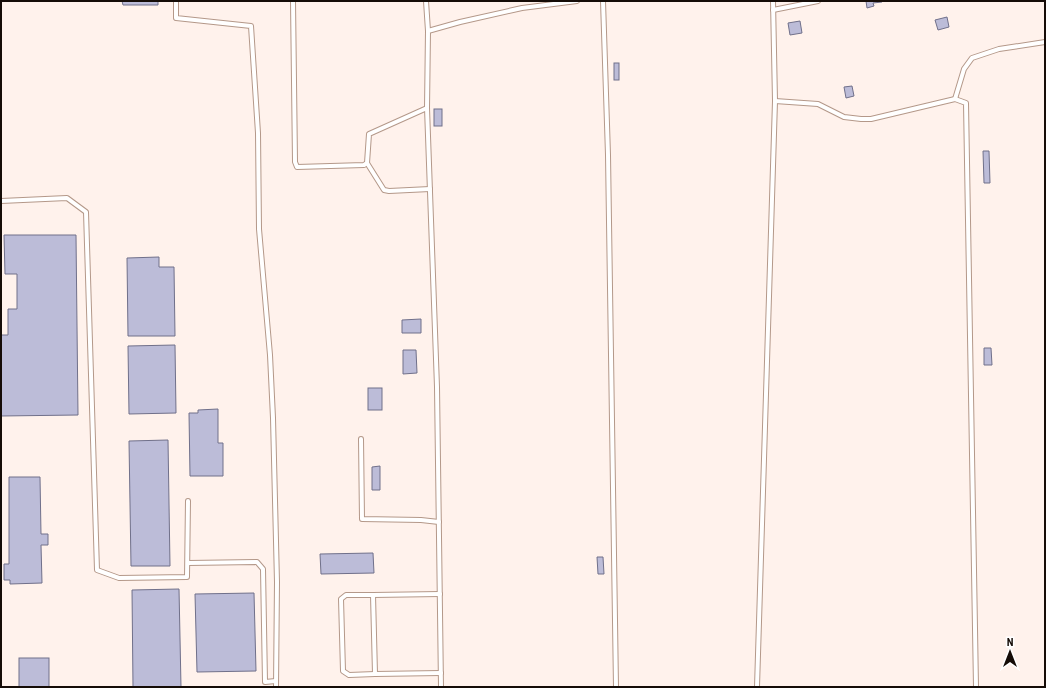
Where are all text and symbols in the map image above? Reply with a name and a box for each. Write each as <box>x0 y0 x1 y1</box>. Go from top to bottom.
north arrow <box>990 632 1030 672</box>
text: N <box>1007 636 1014 649</box>

